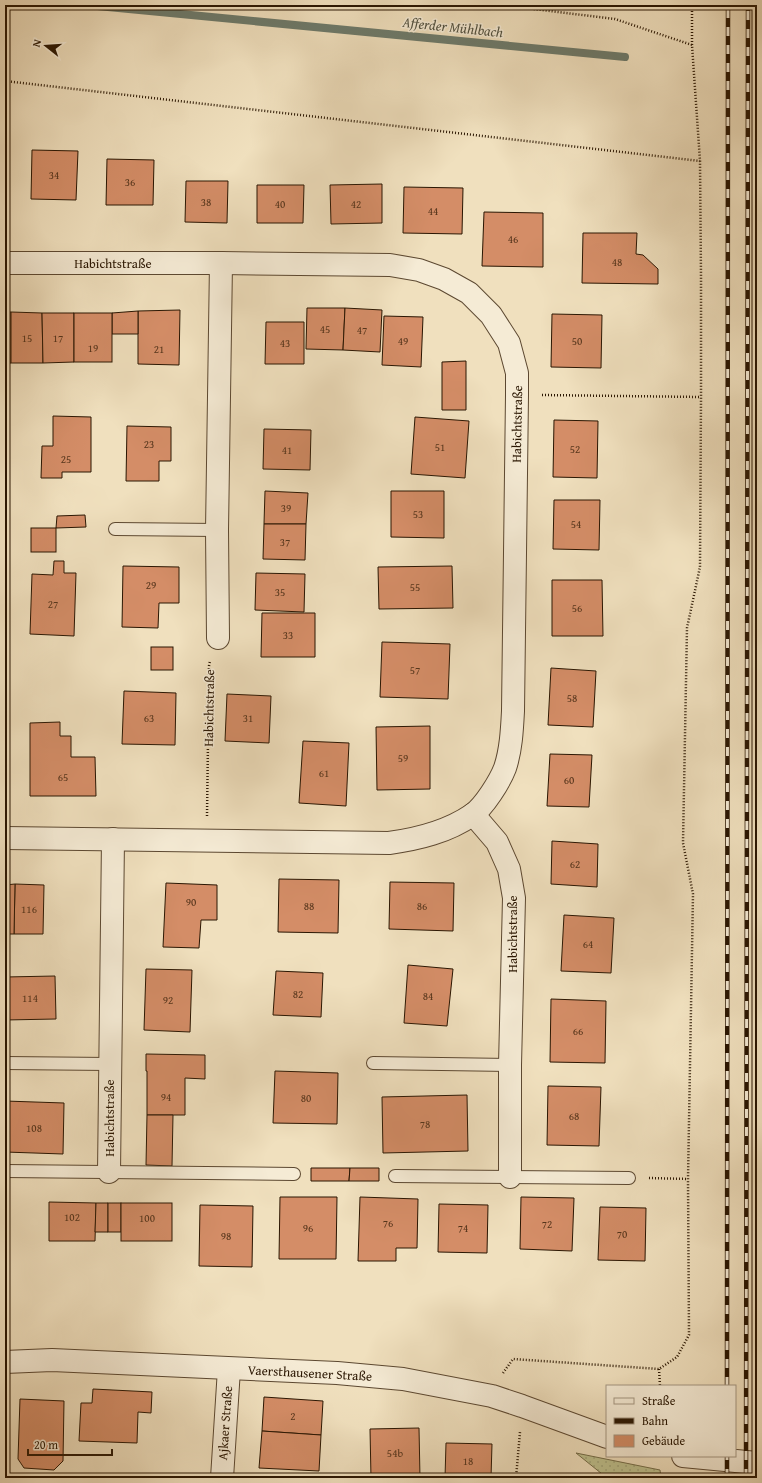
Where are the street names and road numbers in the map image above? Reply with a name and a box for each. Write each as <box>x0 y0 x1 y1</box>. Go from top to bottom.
street label: Habichtstraße <box>74 254 152 273</box>
street label: Habichtstraße <box>507 385 527 463</box>
street label: Habichtstraße <box>199 669 219 747</box>
street label: Habichtstraße <box>503 895 522 973</box>
street label: Habichtstraße <box>100 1079 119 1157</box>
street label: Vaersthausener Straße <box>247 1360 373 1386</box>
street label: Ajkaer Straße <box>213 1385 237 1461</box>

